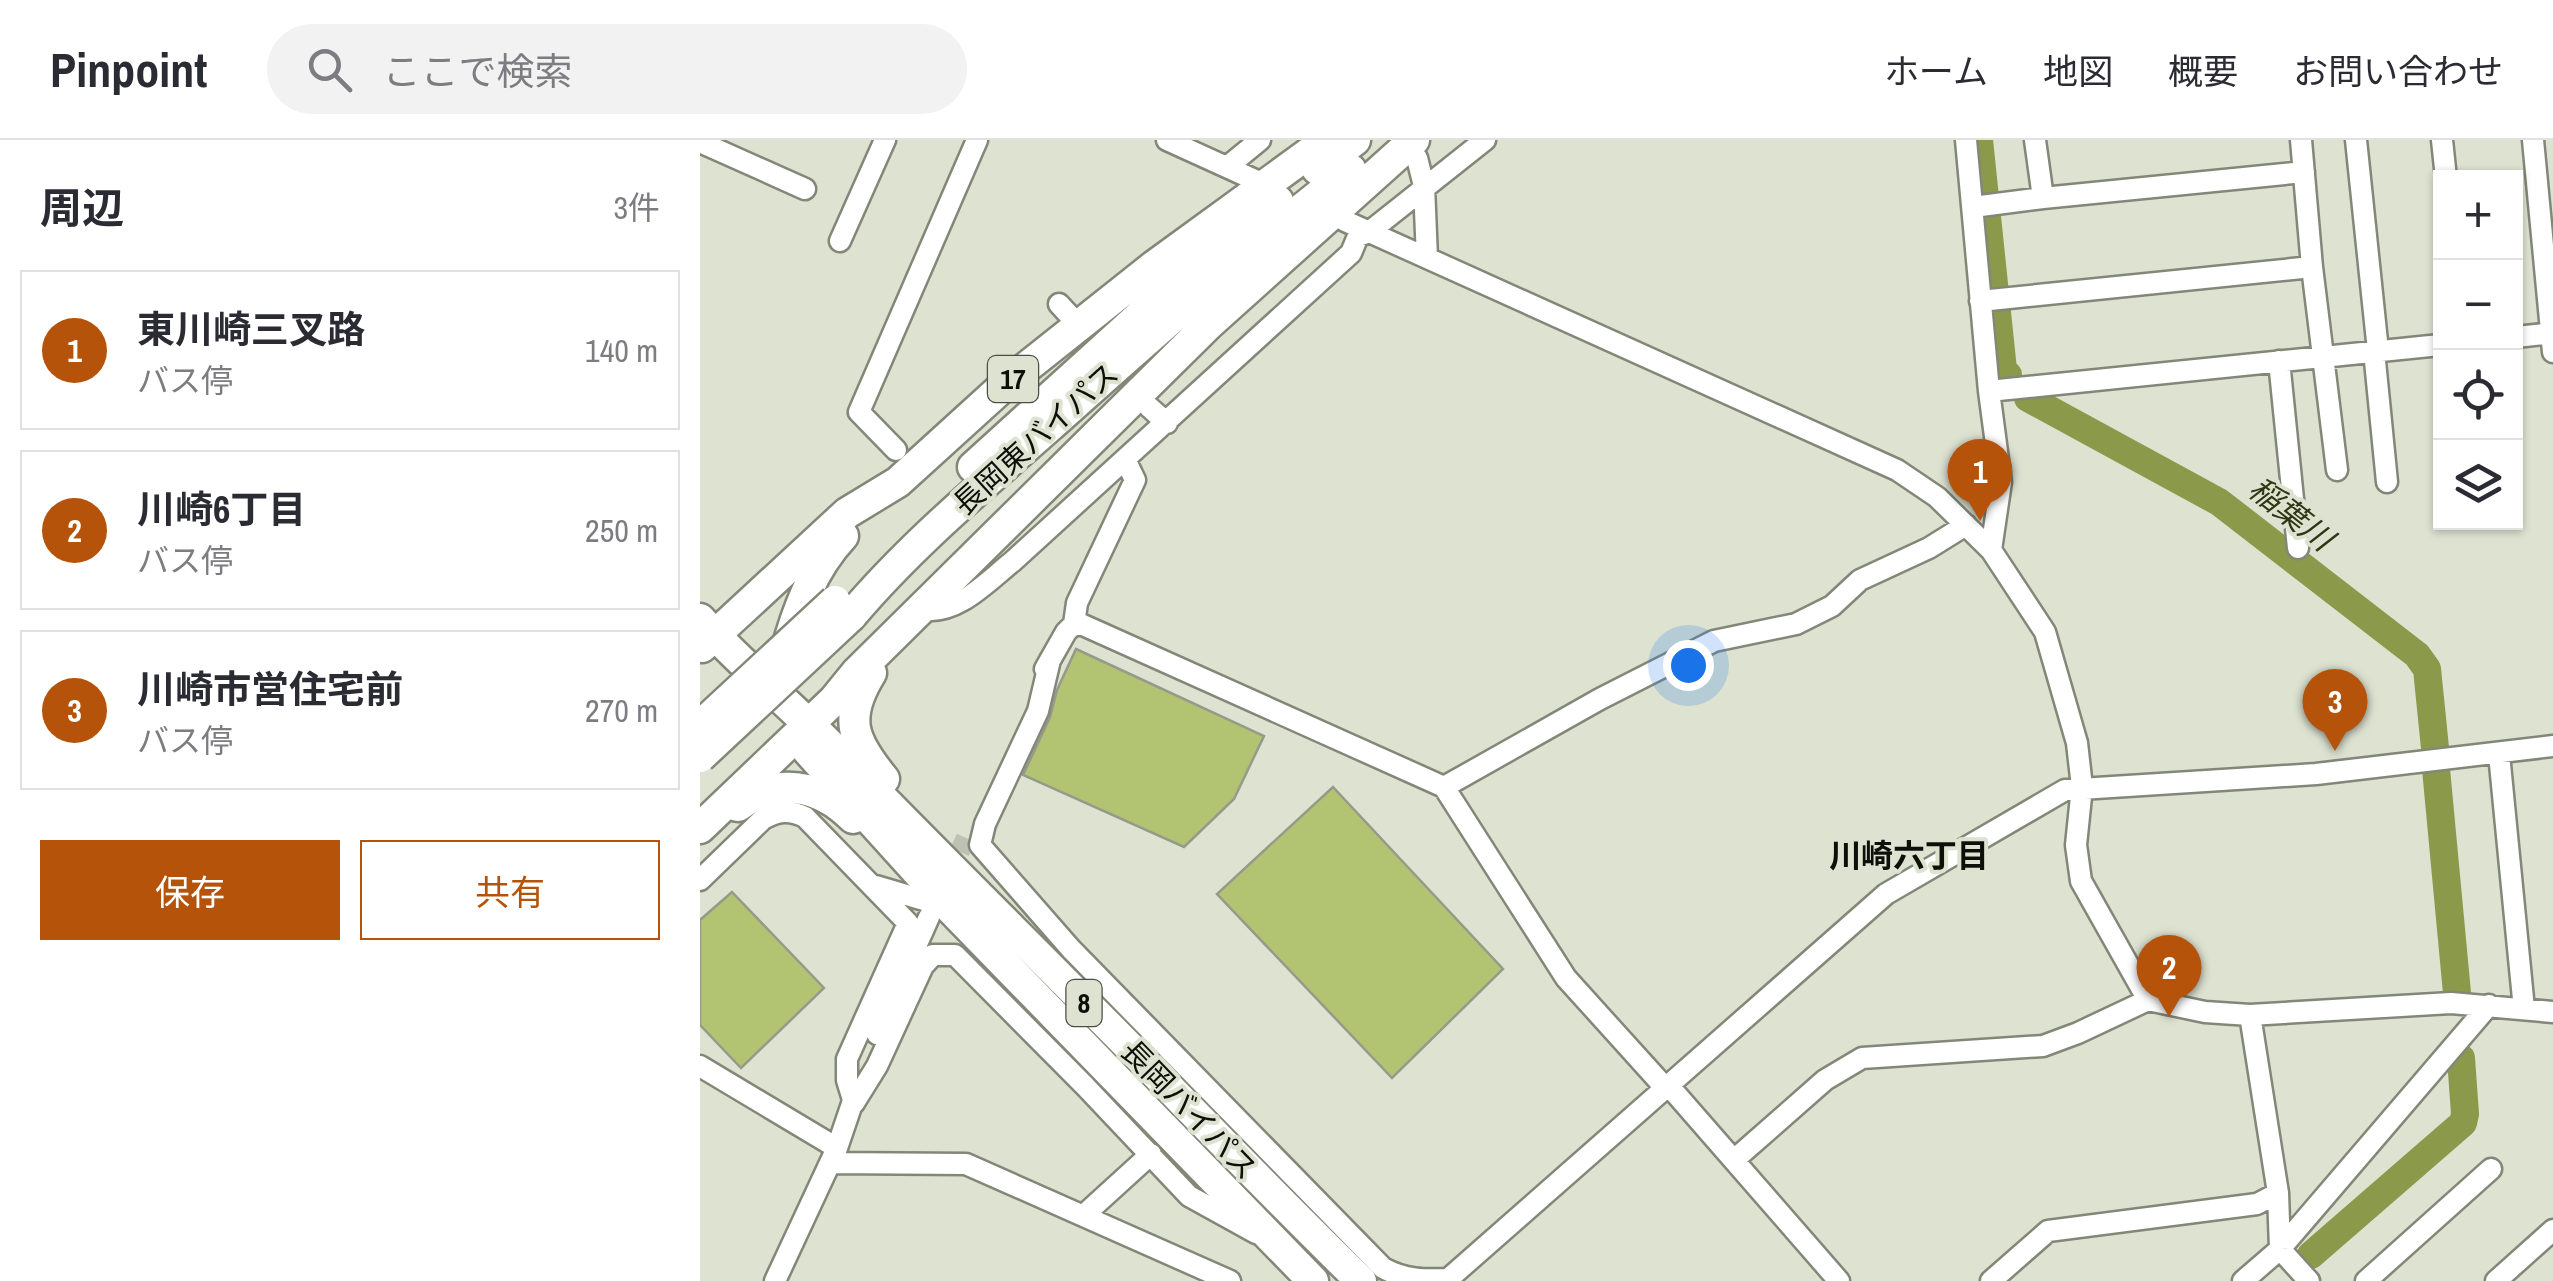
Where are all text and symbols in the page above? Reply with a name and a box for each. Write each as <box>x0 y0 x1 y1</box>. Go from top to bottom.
search box <box>267 24 967 114</box>
text: Pinpoint <box>50 37 207 102</box>
icon: search <box>302 42 357 97</box>
text: ここで検索 <box>382 46 572 97</box>
text: ホーム <box>1884 48 1988 95</box>
text: 地図 <box>2043 48 2113 95</box>
text: 概要 <box>2168 48 2238 95</box>
text: お問い合わせ <box>2293 48 2503 95</box>
map controls <box>2433 170 2523 530</box>
button: + <box>2433 170 2523 260</box>
text: 周辺 <box>40 180 124 236</box>
text: 3件 <box>613 186 660 229</box>
button: − <box>2433 260 2523 350</box>
text: 東川崎三叉路 <box>137 304 365 355</box>
text: 1 <box>67 329 82 372</box>
text: 140 m <box>585 329 658 372</box>
button: locate <box>2433 350 2523 440</box>
street label: 長岡東バイパス <box>944 353 1127 523</box>
road number: 17 <box>988 356 1038 402</box>
text: バス停 <box>137 359 233 402</box>
pin: 1 <box>1948 438 2012 521</box>
button: layers <box>2433 440 2523 530</box>
water label: 稲葉川 <box>2240 467 2345 562</box>
text: 川崎6丁目 <box>137 484 306 535</box>
text: 2 <box>67 509 82 552</box>
text: 250 m <box>585 509 658 552</box>
text: バス停 <box>137 539 233 582</box>
your location <box>1663 640 1714 691</box>
text: 川崎市営住宅前 <box>137 664 403 715</box>
pin: 3 <box>2302 668 2368 751</box>
text: 3 <box>67 689 82 732</box>
text: 270 m <box>585 689 658 732</box>
text: バス停 <box>137 719 233 762</box>
district label: 川崎六丁目 <box>1829 834 1989 877</box>
button: 保存 <box>40 840 340 940</box>
button: 共有 <box>360 840 660 940</box>
pin: 2 <box>2136 934 2202 1017</box>
road number: 8 <box>1066 980 1102 1026</box>
street label: 長岡バイパス <box>1113 1031 1266 1188</box>

